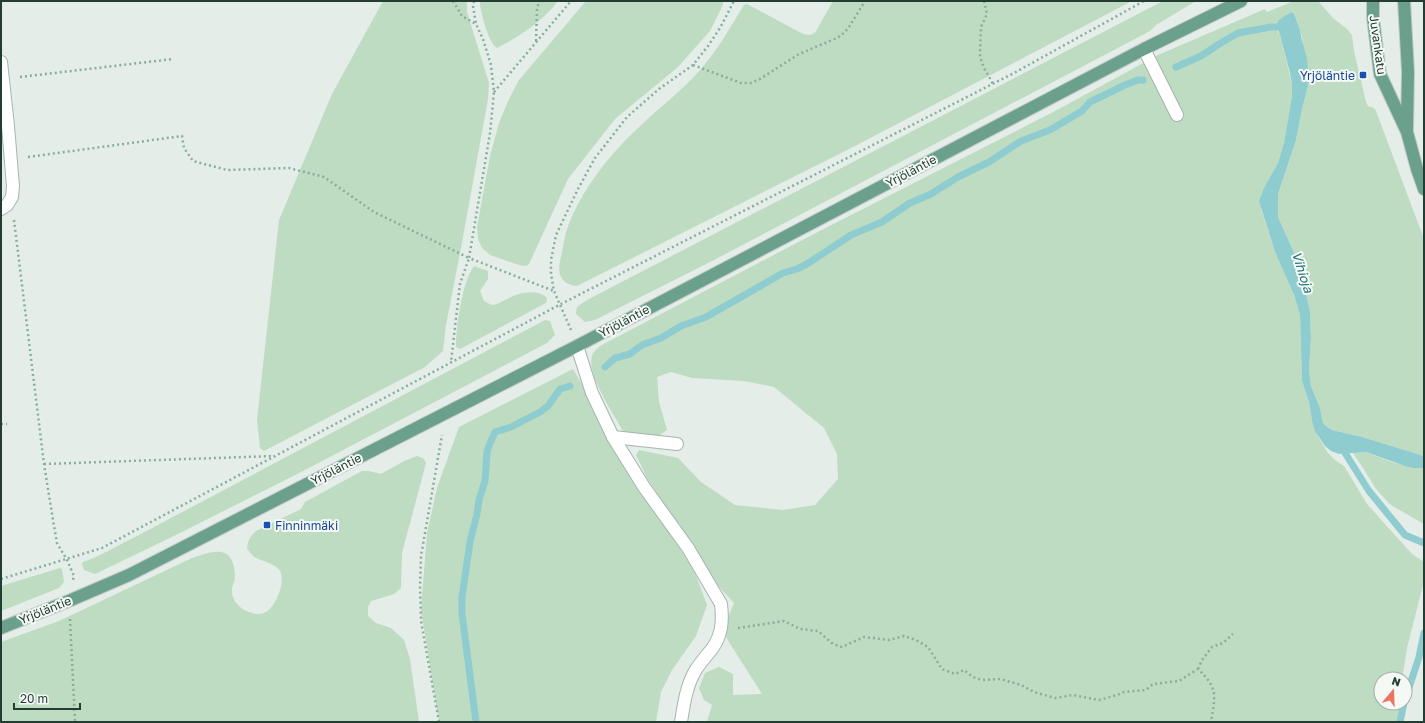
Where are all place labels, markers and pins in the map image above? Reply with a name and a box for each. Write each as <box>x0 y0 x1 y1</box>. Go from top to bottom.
place label: Yrjöläntie <box>1300 68 1355 83</box>
marker: Yrjöläntie <box>1358 70 1368 80</box>
place label: Finninmäki <box>275 518 338 533</box>
marker: Finninmäki <box>262 520 272 530</box>

